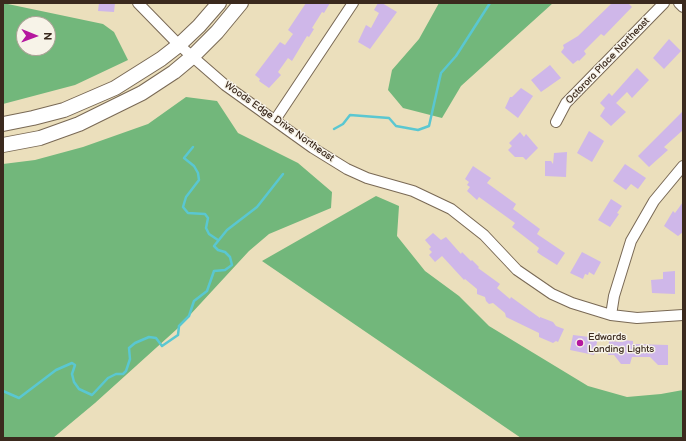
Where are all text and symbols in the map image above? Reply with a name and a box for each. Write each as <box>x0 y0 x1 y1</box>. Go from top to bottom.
street label: Octorora Place Northeast <box>564 15 652 107</box>
north arrow <box>16 16 56 56</box>
text: N <box>41 32 54 40</box>
street label: Woods Edge Drive Northeast <box>222 79 336 165</box>
place label: Edwards Landing Lights <box>588 331 654 354</box>
marker: Edwards Landing Lights <box>575 338 585 348</box>

